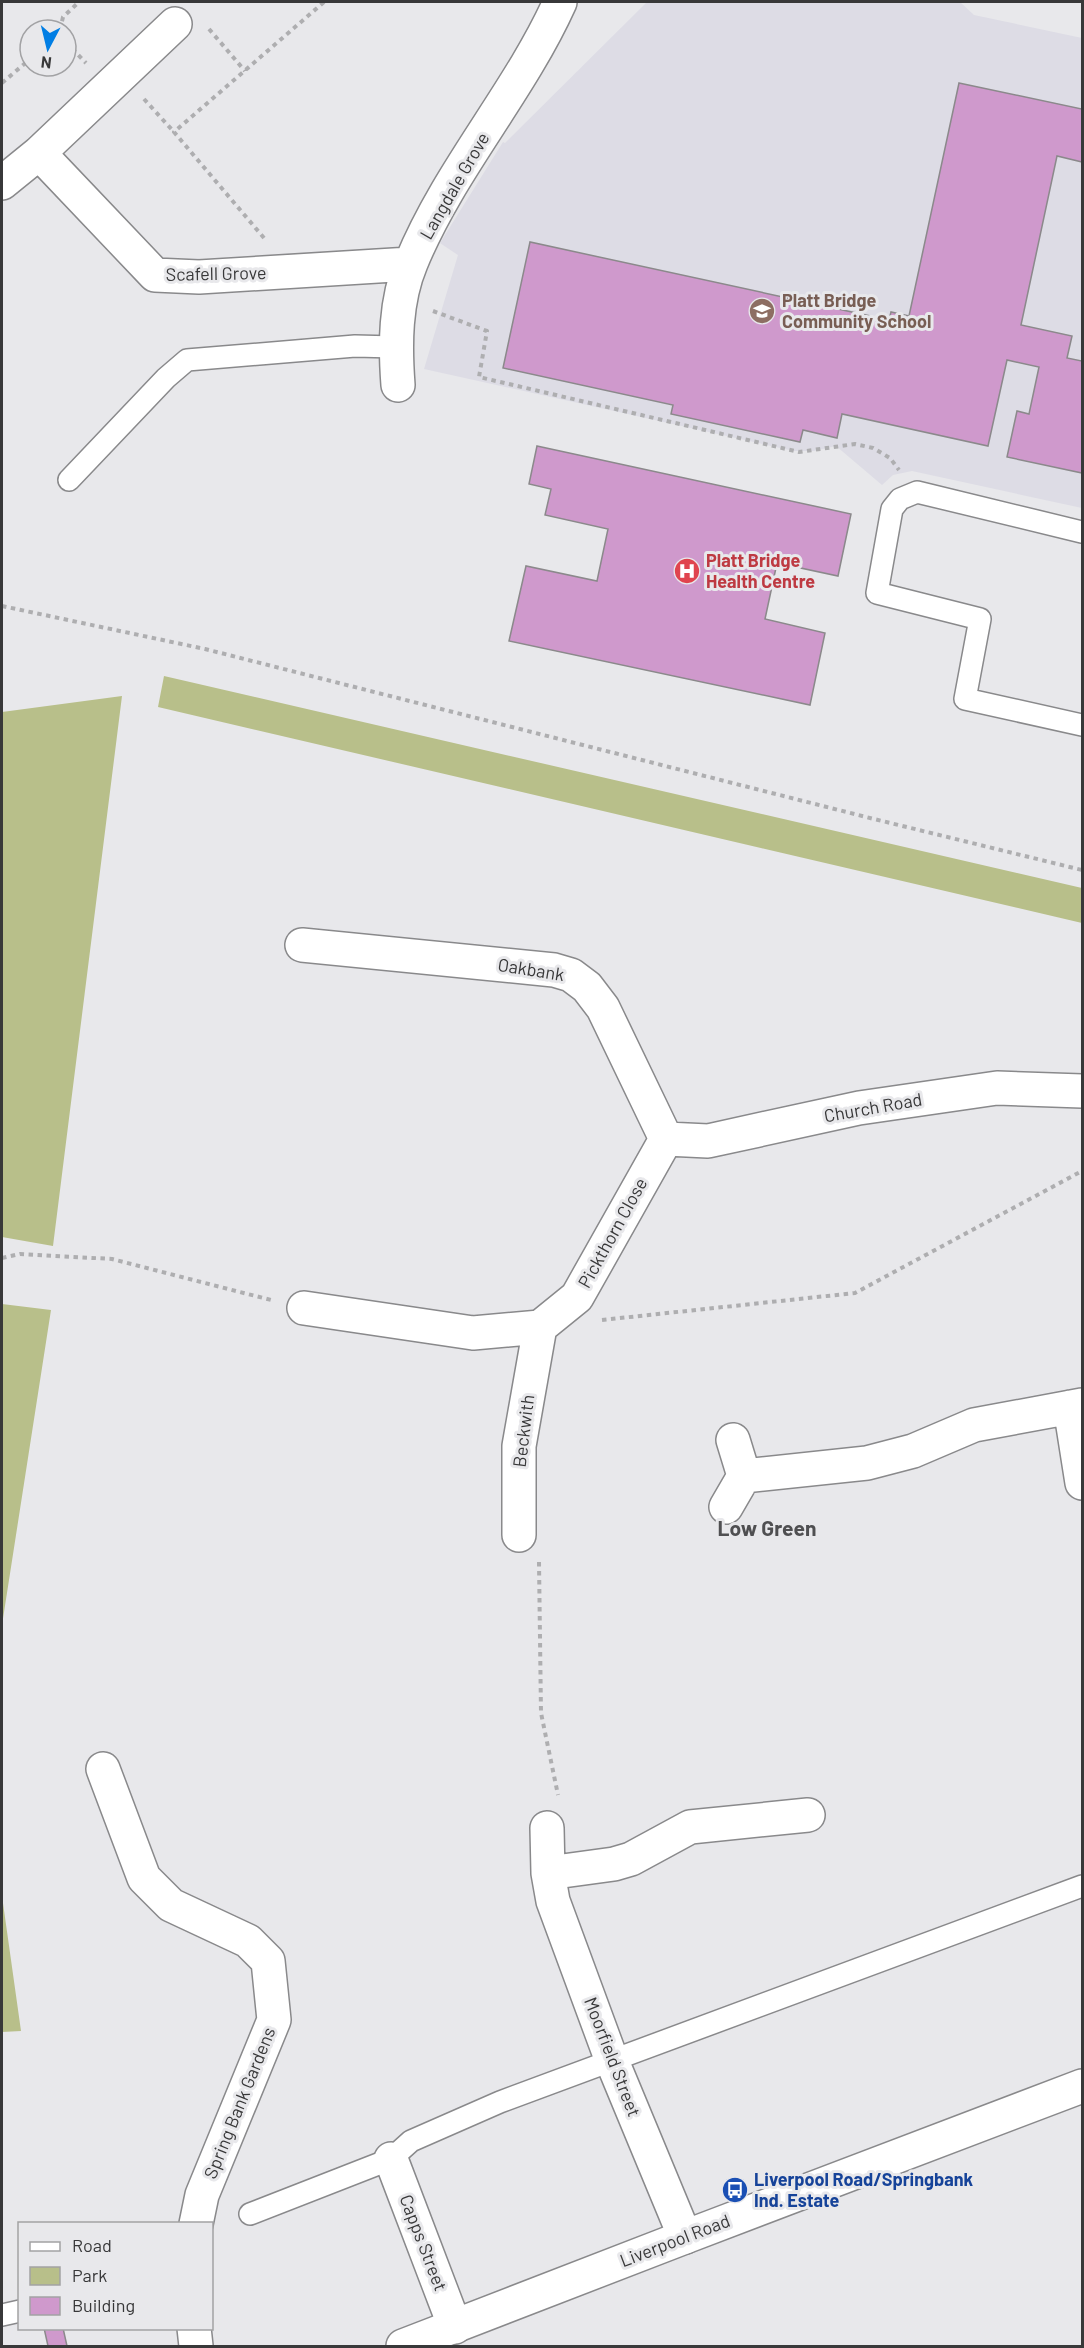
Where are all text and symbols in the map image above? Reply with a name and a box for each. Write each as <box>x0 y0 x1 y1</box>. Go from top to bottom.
north arrow <box>18 18 78 78</box>
text: N <box>40 53 53 73</box>
street label: Langdale Grove <box>415 128 494 243</box>
street label: Scafell Grove <box>165 261 267 285</box>
place label: Platt Bridge Community School <box>782 289 931 332</box>
school or university icon: Platt Bridge Community School <box>747 296 777 326</box>
place label: Platt Bridge Health Centre <box>706 549 815 592</box>
hospital icon: Platt Bridge Health Centre <box>672 556 702 586</box>
street label: Oakbank <box>496 953 566 985</box>
street label: Church Road <box>822 1088 924 1126</box>
street label: Pickthorn Close <box>573 1174 651 1291</box>
street label: Beckwith <box>508 1393 538 1468</box>
district label: Low Green <box>718 1515 816 1540</box>
street label: Moorfield Street <box>580 1994 646 2120</box>
street label: Spring Bank Gardens <box>199 2024 280 2182</box>
place label: Liverpool Road/Springbank Ind. Estate <box>754 2168 974 2211</box>
bus stop icon: Liverpool Road/Springbank Ind. Estate <box>720 2175 750 2205</box>
street label: Capps Street <box>396 2191 452 2294</box>
street label: Liverpool Road <box>616 2209 733 2271</box>
legend <box>18 2222 213 2330</box>
text: Road <box>72 2234 112 2256</box>
text: Park <box>72 2264 107 2286</box>
text: Building <box>72 2294 135 2316</box>

